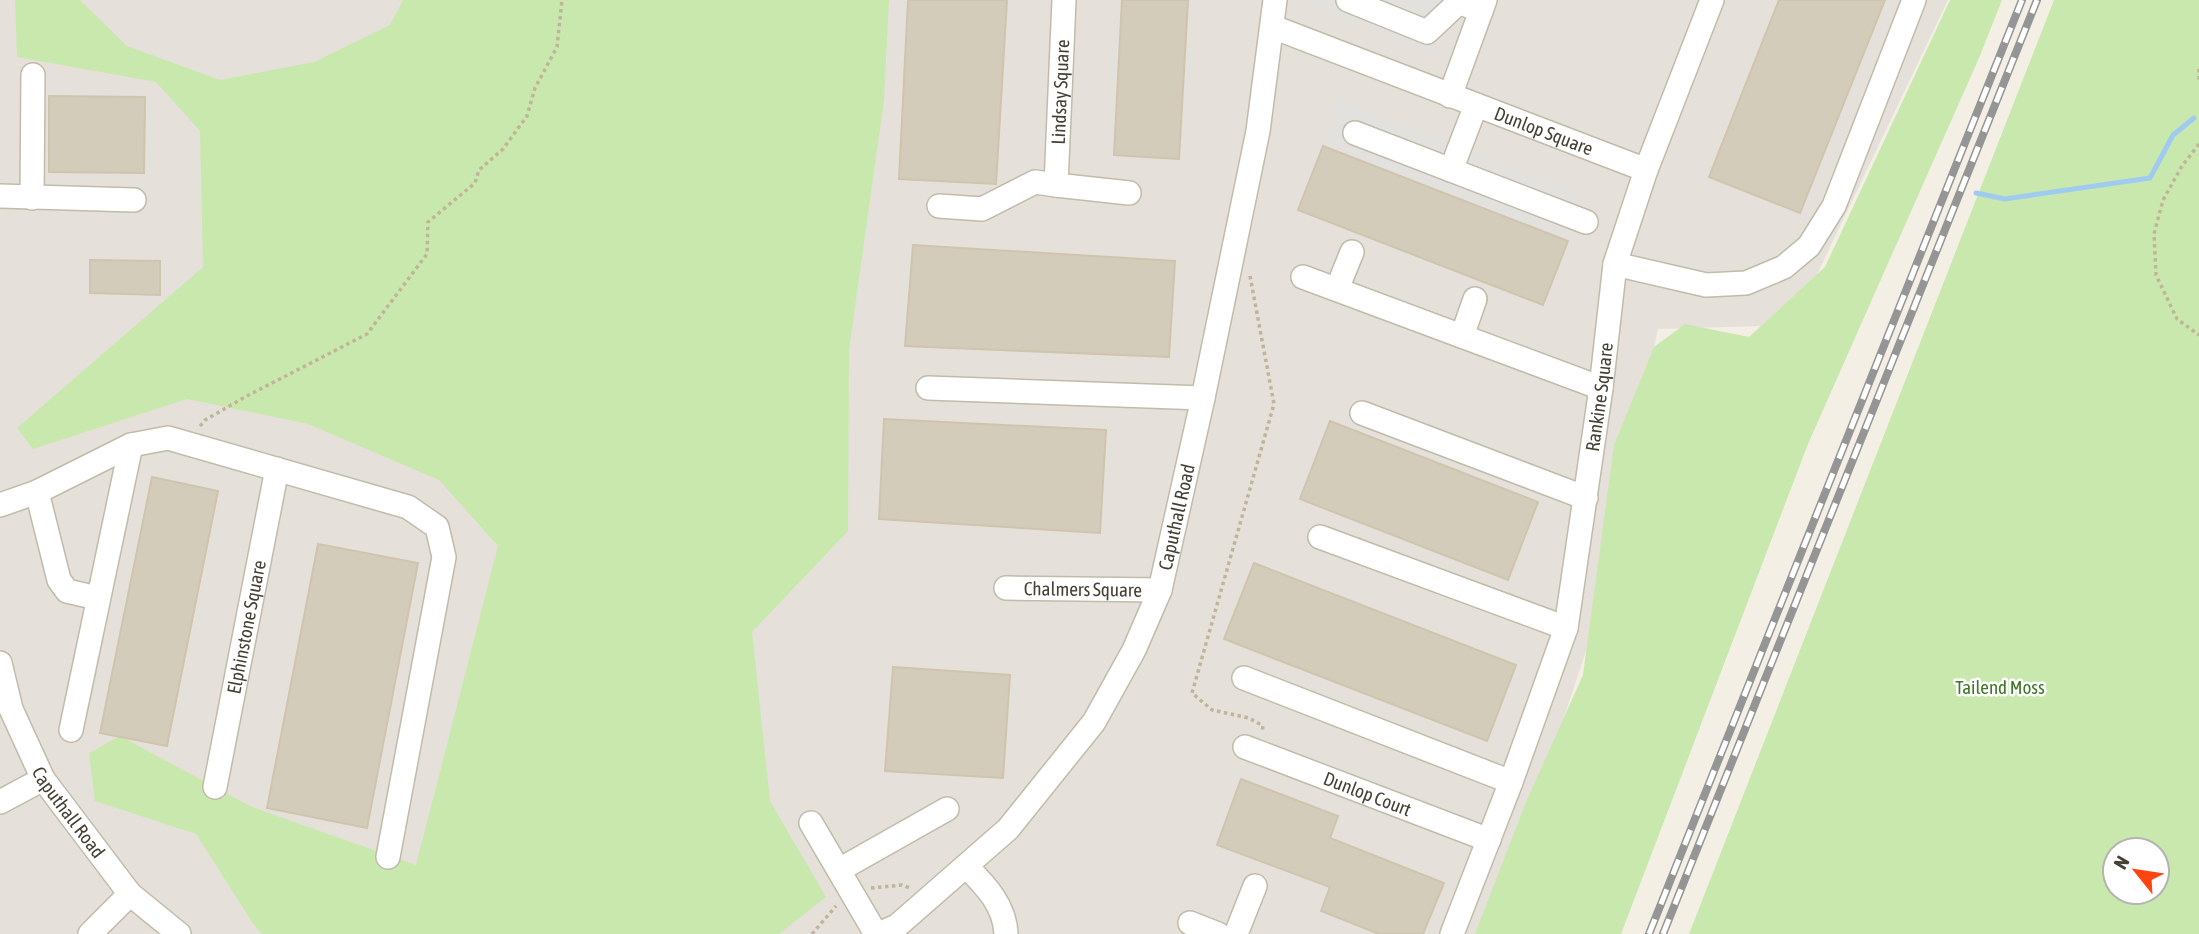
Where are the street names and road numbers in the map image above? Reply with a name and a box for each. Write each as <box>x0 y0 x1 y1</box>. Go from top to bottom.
street label: Lindsay Square <box>1047 39 1073 145</box>
street label: Dunlop Square <box>1491 102 1596 160</box>
street label: Rankine Square <box>1581 341 1617 453</box>
street label: Caputhall Road <box>1154 462 1199 572</box>
street label: Elphinstone Square <box>222 558 270 696</box>
street label: Chalmers Square <box>1024 577 1142 601</box>
street label: Caputhall Road <box>28 763 110 862</box>
street label: Dunlop Court <box>1320 767 1414 820</box>

